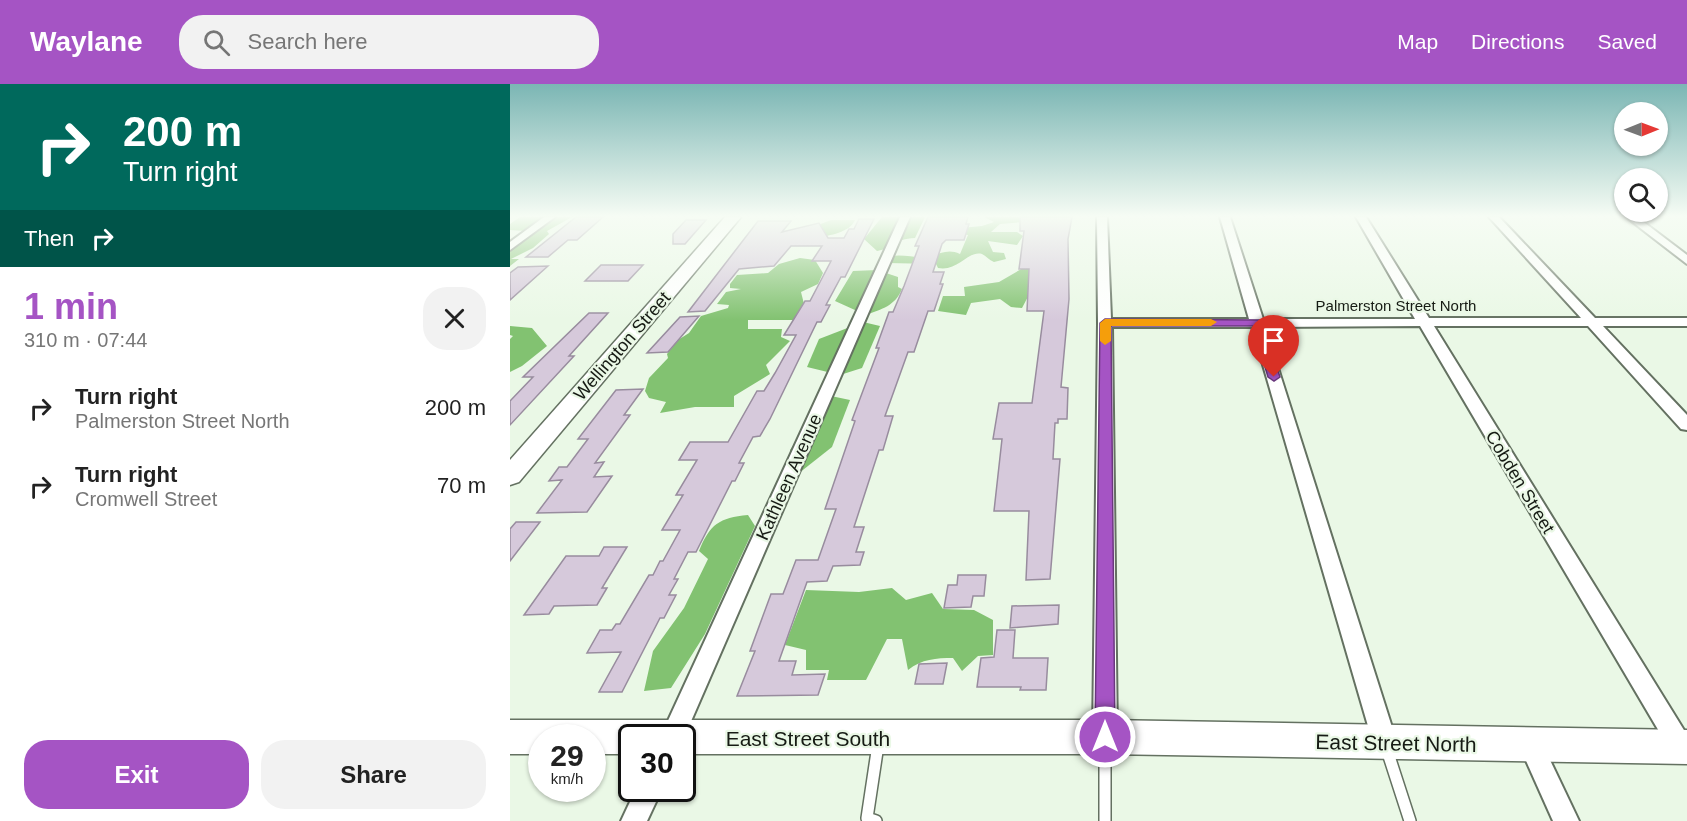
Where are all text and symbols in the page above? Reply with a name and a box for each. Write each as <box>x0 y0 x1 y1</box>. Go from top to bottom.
search box <box>179 15 599 69</box>
text: Waylane <box>30 26 143 57</box>
icon: search <box>200 26 233 59</box>
text: Search here <box>248 29 367 54</box>
text: Map <box>1397 30 1438 53</box>
text: Directions <box>1471 30 1564 53</box>
text: Saved <box>1597 30 1657 53</box>
north arrow <box>1614 102 1668 156</box>
map controls <box>1614 102 1668 222</box>
icon: right <box>24 108 102 186</box>
text: 200 m <box>123 108 242 155</box>
text: Turn right <box>123 157 238 187</box>
button: search <box>1614 168 1668 222</box>
icon: right <box>86 222 119 255</box>
text: Then <box>24 226 74 251</box>
text: 1 min <box>24 286 118 327</box>
button: close <box>423 287 486 350</box>
street label: Wellington Street <box>570 288 674 404</box>
street label: Palmerston Street North <box>1316 297 1476 314</box>
pin <box>1248 315 1299 377</box>
icon: arrive <box>1257 324 1290 357</box>
text: 310 m · 07:44 <box>24 329 147 351</box>
text: Turn right <box>75 384 177 409</box>
icon: right <box>24 392 57 425</box>
text: 200 m <box>425 395 486 420</box>
text: Palmerston Street North <box>75 410 290 432</box>
street label: Kathleen Avenue <box>752 411 826 543</box>
street label: Cobden Street <box>1482 427 1558 537</box>
text: Turn right <box>75 462 177 487</box>
icon: right <box>24 470 57 503</box>
text: 70 m <box>437 473 486 498</box>
text: Cromwell Street <box>75 488 217 510</box>
position arrow <box>1073 705 1137 769</box>
speed limit sign: 30 <box>618 724 696 802</box>
street label: East Street South <box>726 727 890 750</box>
street label: East Street North <box>1315 730 1477 756</box>
text: 29 <box>550 739 584 772</box>
button: Exit <box>24 740 249 809</box>
button: Share <box>261 740 486 809</box>
text: km/h <box>551 770 583 787</box>

